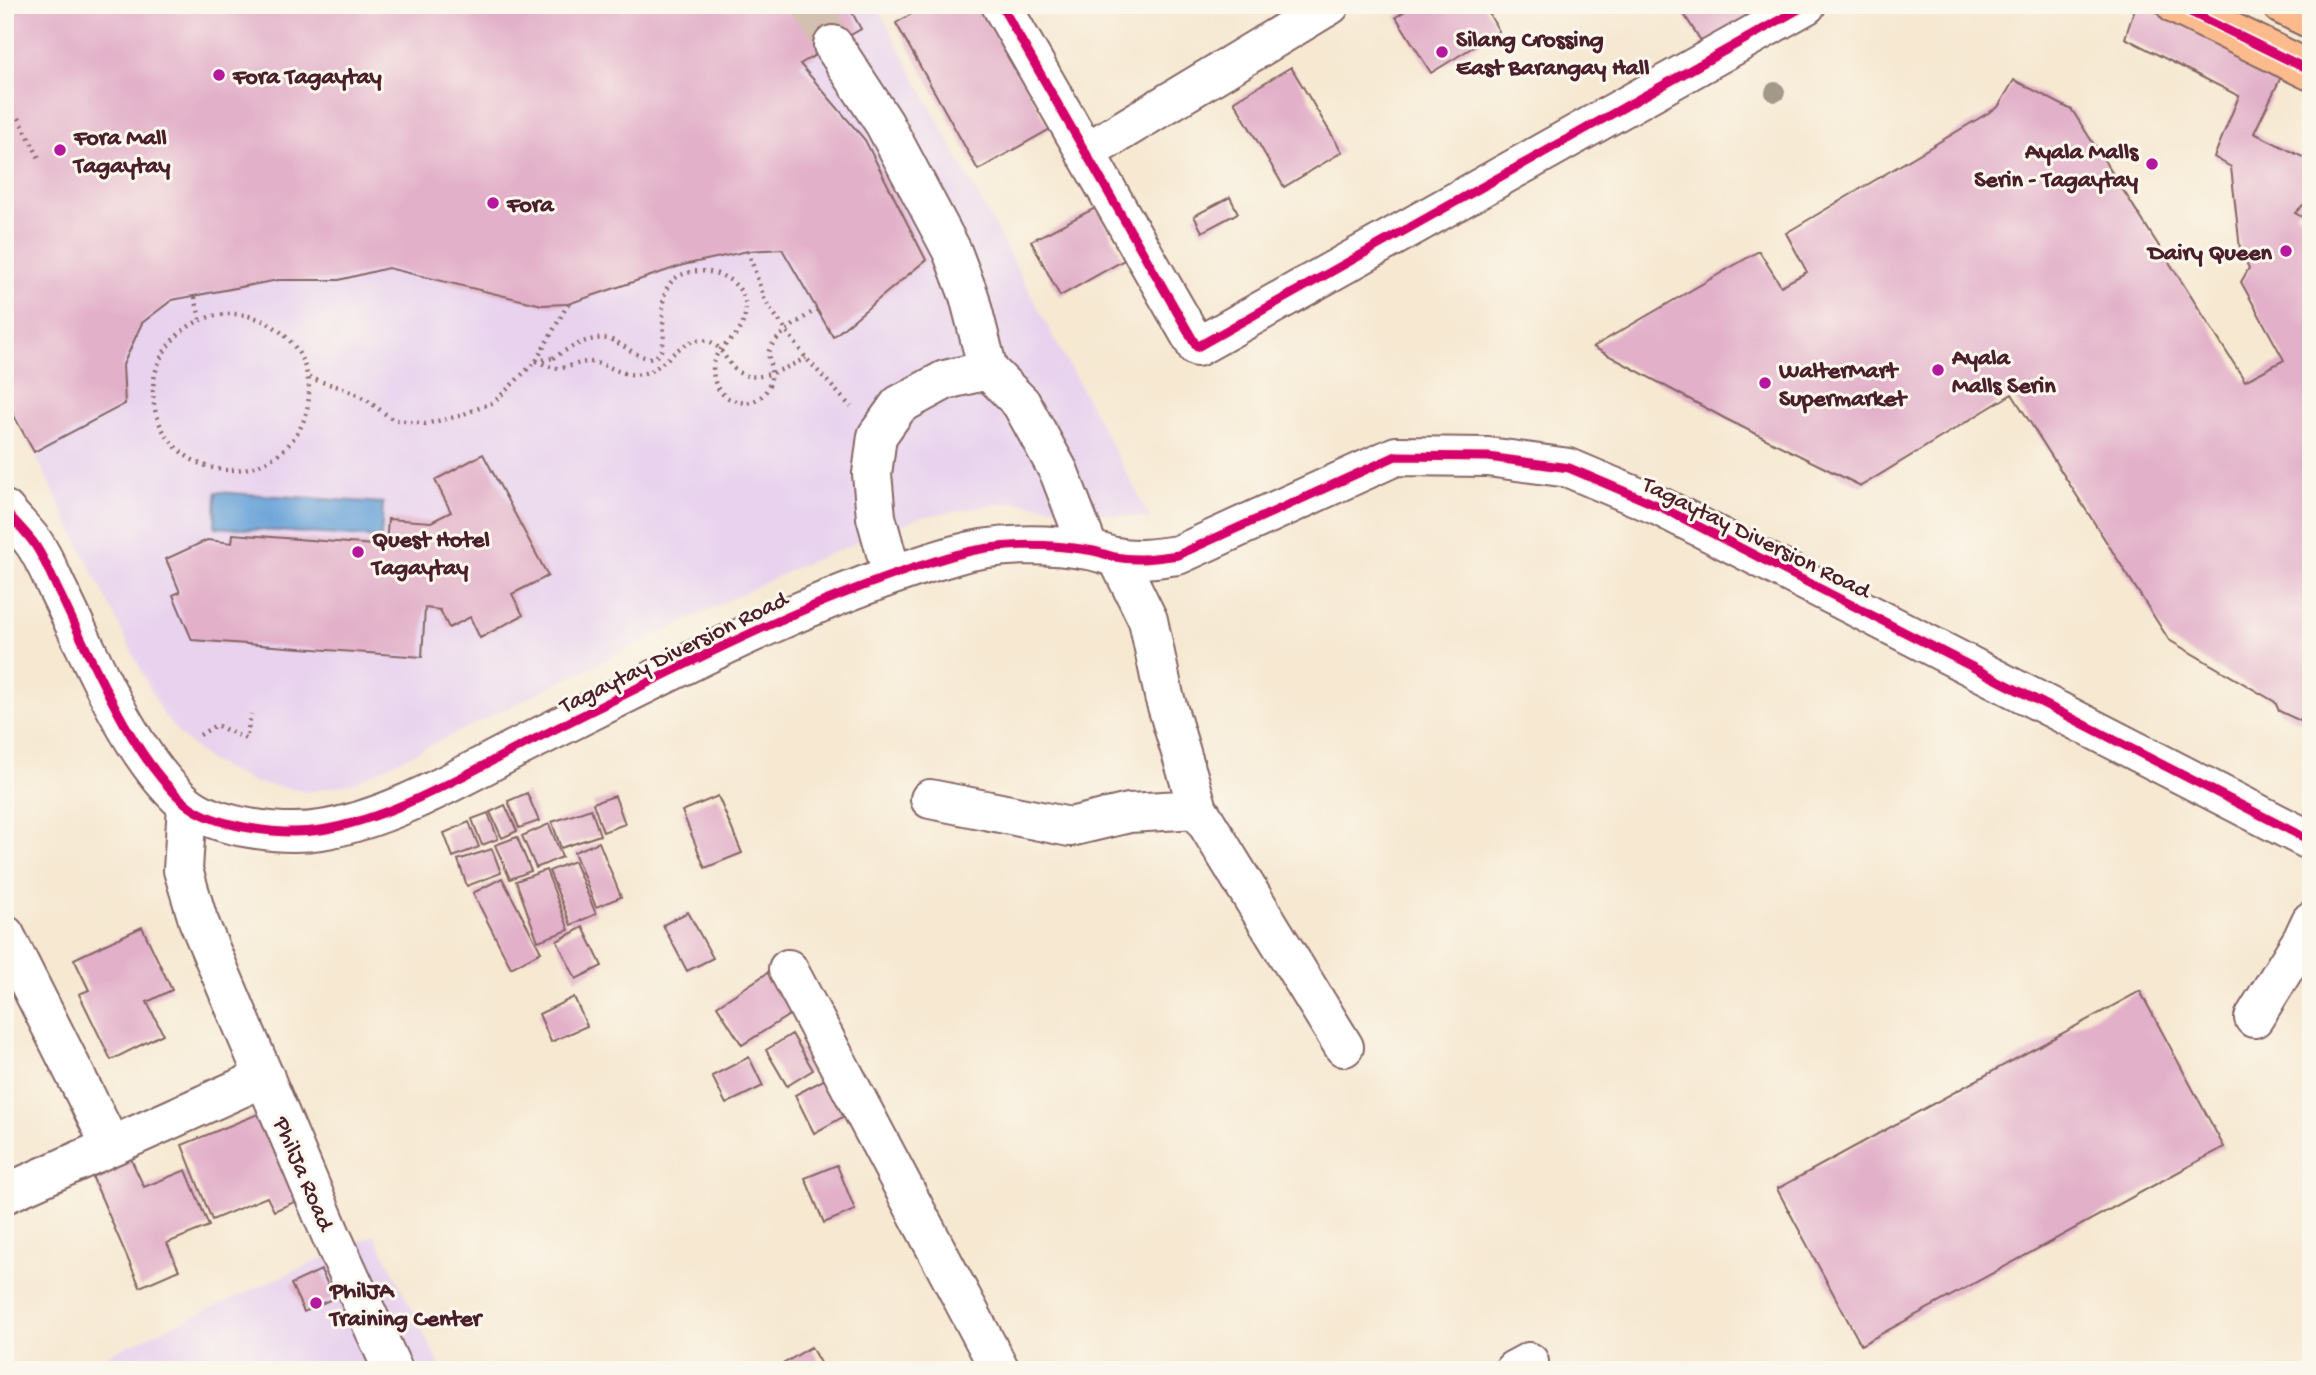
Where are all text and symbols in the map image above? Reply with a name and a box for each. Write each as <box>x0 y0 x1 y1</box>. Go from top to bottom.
place label: Silang Crossing East Barangay Hall <box>1456 27 1649 84</box>
marker: Silang Crossing East Barangay Hall <box>1434 44 1450 60</box>
place label: Fora Tagaytay <box>232 64 382 93</box>
marker: Fora Tagaytay <box>211 67 227 83</box>
place label: Fora Mall Tagaytay <box>72 125 170 182</box>
place label: Ayala Malls Serin - Tagaytay <box>1974 139 2139 196</box>
marker: Fora Mall Tagaytay <box>52 142 68 158</box>
marker: Ayala Malls Serin - Tagaytay <box>2144 156 2160 172</box>
place label: Fora <box>506 192 555 221</box>
marker: Fora <box>485 195 501 211</box>
place label: Dairy Queen <box>2146 240 2273 269</box>
marker: Dairy Queen <box>2278 243 2294 259</box>
place label: Ayala Malls Serin <box>1951 345 2056 402</box>
place label: WalterMart Supermarket <box>1778 358 1908 415</box>
marker: Ayala Malls Serin <box>1930 362 1946 378</box>
marker: WalterMart Supermarket <box>1757 375 1773 391</box>
street label: Tagaytay Diversion Road <box>1635 470 1876 608</box>
place label: Quest Hotel Tagaytay <box>370 527 490 584</box>
marker: Quest Hotel Tagaytay <box>350 544 366 560</box>
street label: Tagaytay Diversion Road <box>554 585 795 723</box>
street label: PhilJa Road <box>264 1112 339 1237</box>
place label: PhilJA Training Center <box>328 1278 484 1335</box>
marker: PhilJA Training Center <box>308 1295 324 1311</box>

